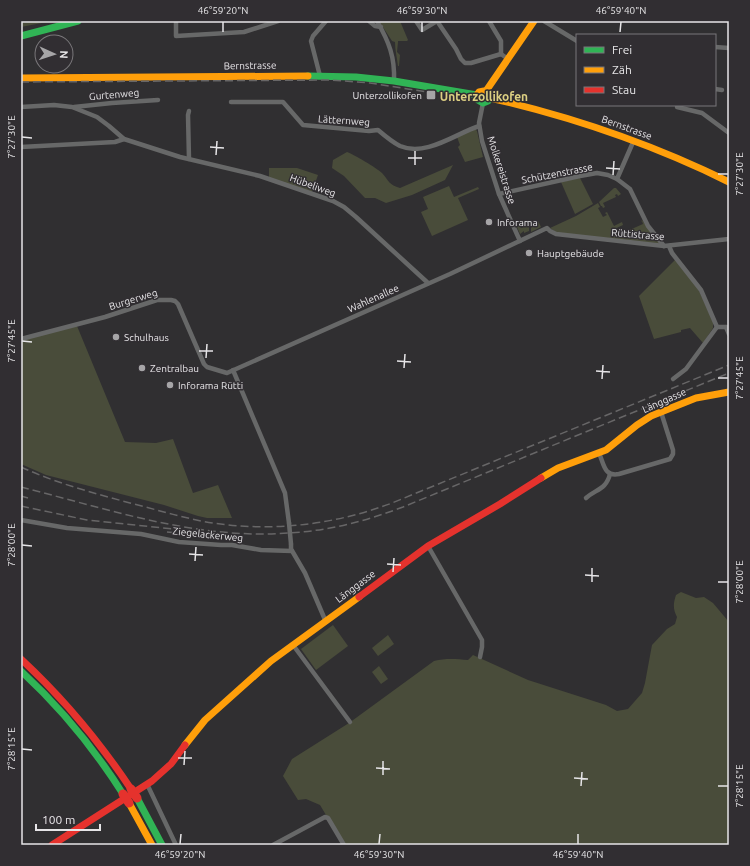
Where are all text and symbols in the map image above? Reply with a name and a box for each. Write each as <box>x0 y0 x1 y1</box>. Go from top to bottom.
text: 46°59'20"N <box>198 5 248 16</box>
text: 46°59'30"N <box>397 5 447 16</box>
text: 46°59'40"N <box>596 5 646 16</box>
north arrow <box>34 34 74 74</box>
legend <box>576 34 716 106</box>
text: Frei <box>612 43 632 56</box>
text: N <box>58 50 70 59</box>
street label: Bernstrasse <box>224 60 276 71</box>
text: Zäh <box>612 63 632 76</box>
text: Stau <box>612 83 636 96</box>
street label: Gurtenweg <box>89 87 140 102</box>
marker: Unterzollikofen <box>425 89 437 101</box>
place label: Unterzollikofen <box>352 90 422 101</box>
district label: Unterzollikofen <box>440 90 528 103</box>
street label: Lätternweg <box>318 113 370 128</box>
street label: Bernstrasse <box>600 113 654 142</box>
text: 7°27'30"E <box>6 115 17 159</box>
street label: Molkereistrasse <box>485 135 518 205</box>
text: 7°27'30"E <box>734 152 745 196</box>
street label: Schützenstrasse <box>521 161 594 186</box>
street label: Hübeliweg <box>288 172 337 199</box>
marker: Inforama <box>484 217 494 227</box>
place label: Inforama <box>497 217 538 228</box>
street label: Rüttistrasse <box>611 227 665 242</box>
marker: Hauptgebäude <box>524 248 534 258</box>
place label: Hauptgebäude <box>537 248 604 259</box>
street label: Wahlenallee <box>346 282 401 315</box>
street label: Burgerweg <box>108 287 159 312</box>
text: 7°27'45"E <box>6 319 17 363</box>
marker: Schulhaus <box>111 332 121 342</box>
place label: Schulhaus <box>124 332 169 343</box>
text: 7°27'45"E <box>734 356 745 400</box>
marker: Zentralbau <box>137 363 147 373</box>
place label: Zentralbau <box>150 363 199 374</box>
marker: Inforama Rütti <box>165 380 175 390</box>
place label: Inforama Rütti <box>178 380 243 391</box>
street label: Länggasse <box>641 386 688 415</box>
text: 7°28'00"E <box>6 523 17 567</box>
street label: Ziegelackerweg <box>172 525 244 544</box>
text: 7°28'00"E <box>734 560 745 604</box>
street label: Länggasse <box>333 568 377 605</box>
text: 7°28'15"E <box>6 727 17 771</box>
text: 7°28'15"E <box>734 764 745 808</box>
scale bar <box>36 806 100 832</box>
text: 100 m <box>42 813 75 826</box>
text: 46°59'20"N <box>155 849 205 860</box>
text: 46°59'30"N <box>354 849 404 860</box>
text: 46°59'40"N <box>553 849 603 860</box>

